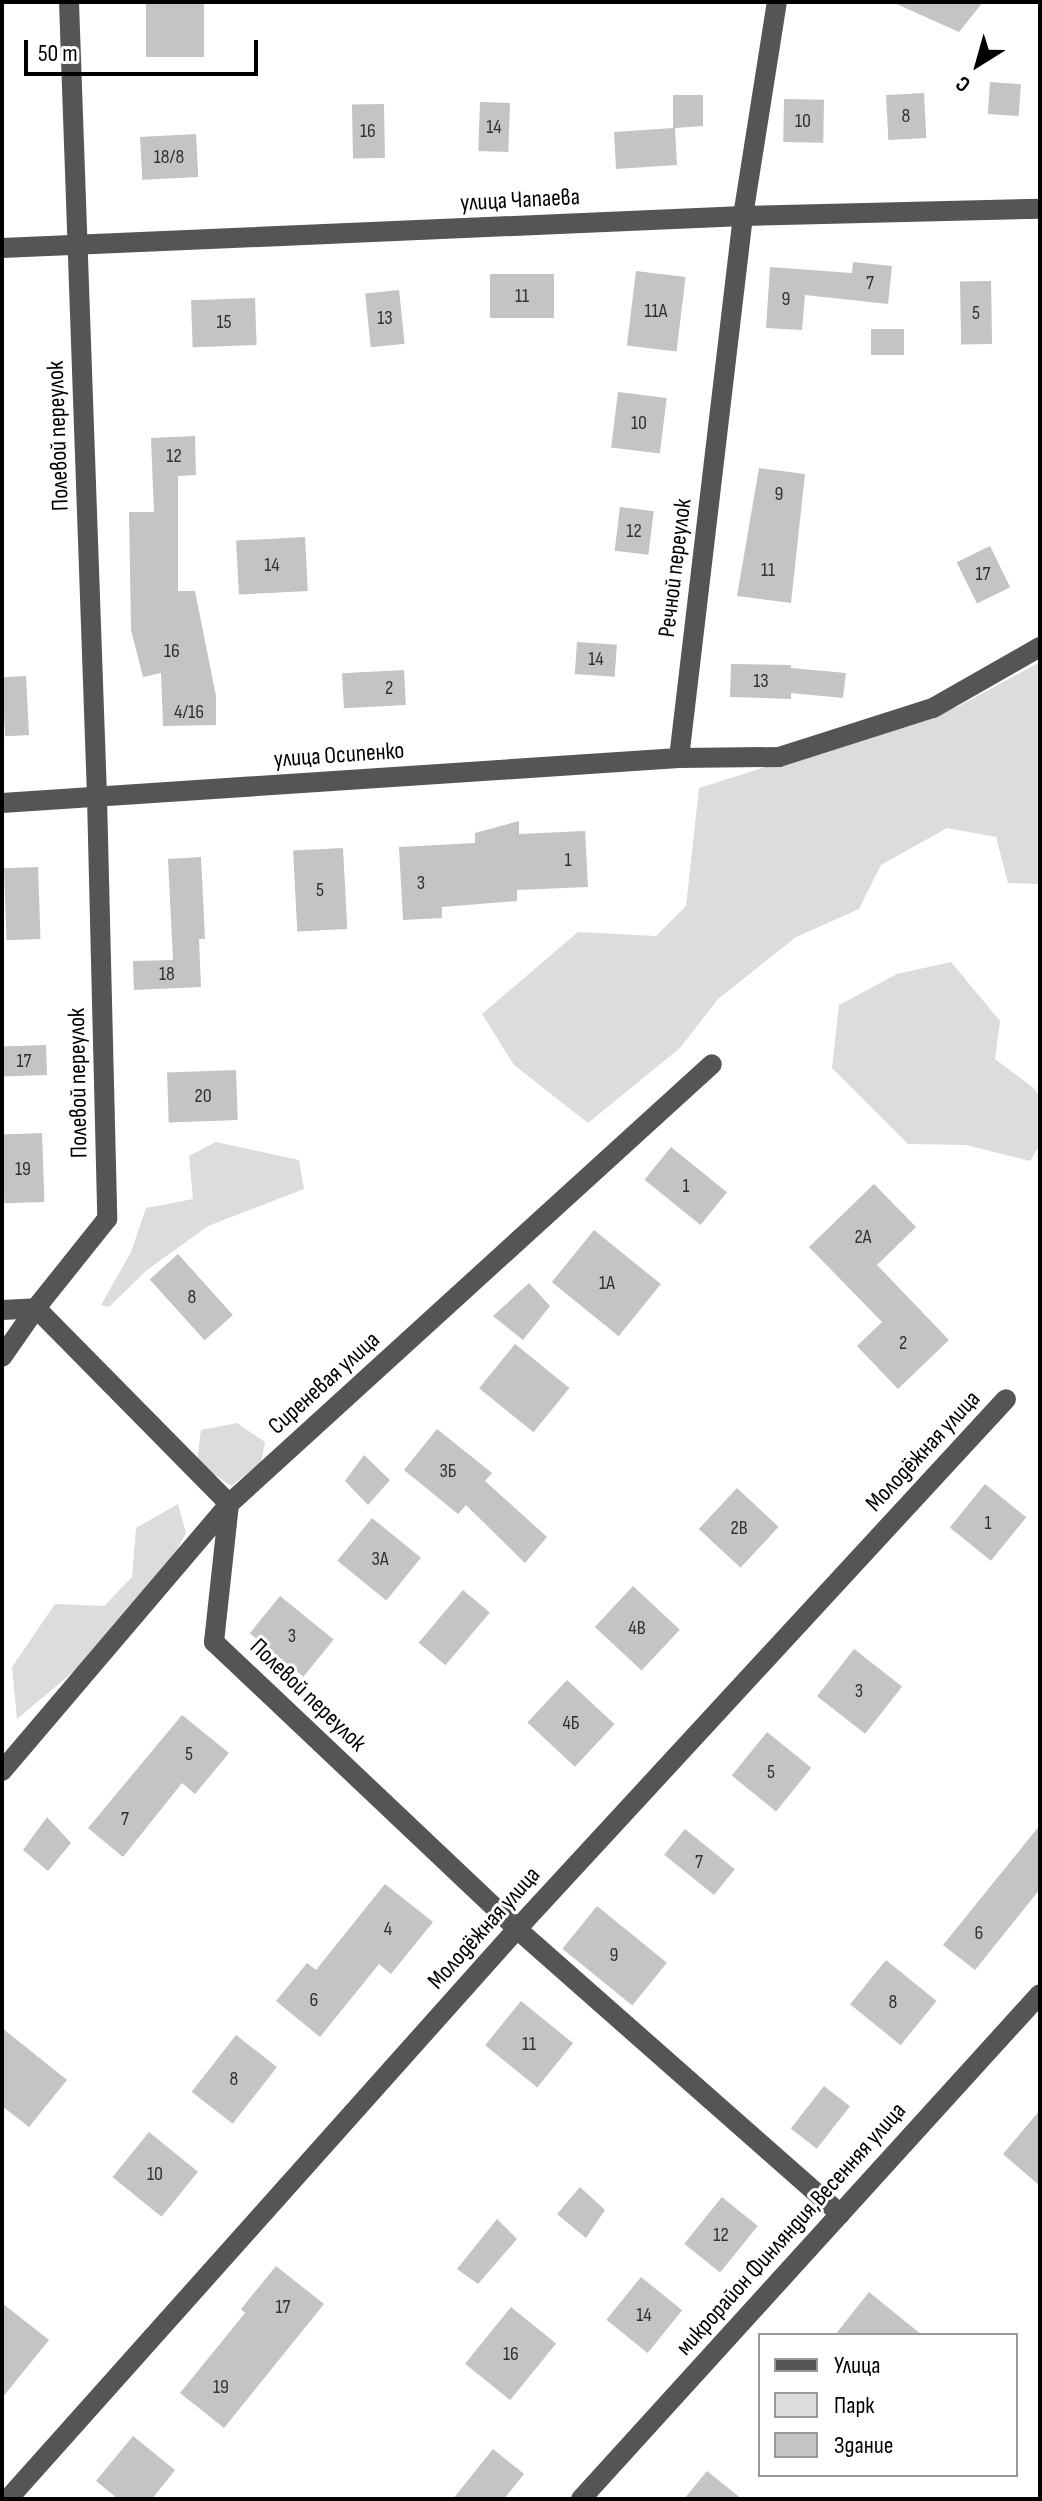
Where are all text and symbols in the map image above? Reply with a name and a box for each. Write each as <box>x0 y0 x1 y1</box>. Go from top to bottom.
scale bar <box>28 24 262 74</box>
north arrow <box>938 24 1018 104</box>
text: 50 m <box>38 39 78 68</box>
text: С <box>951 69 976 98</box>
house number: 8 <box>902 104 910 128</box>
house number: 10 <box>795 109 811 133</box>
house number: 14 <box>486 115 502 139</box>
house number: 16 <box>360 119 376 143</box>
house number: 18/8 <box>154 145 184 169</box>
street label: улица Чапаева <box>459 182 581 218</box>
house number: 7 <box>866 271 874 295</box>
house number: 11 <box>515 284 529 308</box>
house number: 9 <box>782 287 790 311</box>
house number: 11А <box>645 299 667 323</box>
house number: 5 <box>972 301 980 325</box>
house number: 13 <box>377 306 393 330</box>
house number: 15 <box>216 310 232 334</box>
street label: Полевой переулок <box>41 360 75 512</box>
house number: 10 <box>631 411 647 435</box>
house number: 12 <box>166 444 182 468</box>
house number: 9 <box>775 482 783 506</box>
street label: Речной переулок <box>652 497 698 639</box>
house number: 12 <box>626 519 642 543</box>
house number: 14 <box>264 553 280 577</box>
house number: 11 <box>761 558 775 582</box>
house number: 17 <box>976 562 990 586</box>
house number: 16 <box>164 639 180 663</box>
house number: 14 <box>588 647 604 671</box>
house number: 13 <box>753 669 769 693</box>
house number: 2 <box>385 676 393 700</box>
house number: 4/16 <box>174 700 204 724</box>
street label: улица Осипенко <box>273 736 405 774</box>
house number: 1 <box>565 848 571 872</box>
house number: 3 <box>417 871 425 895</box>
house number: 5 <box>316 878 324 902</box>
house number: 18 <box>159 962 175 986</box>
street label: Полевой переулок <box>62 1008 94 1158</box>
house number: 17 <box>17 1049 31 1073</box>
house number: 20 <box>194 1084 212 1108</box>
house number: 19 <box>15 1157 31 1181</box>
house number: 1 <box>683 1174 689 1198</box>
house number: 2А <box>855 1225 871 1249</box>
house number: 1А <box>599 1271 615 1295</box>
house number: 8 <box>188 1285 196 1309</box>
street label: Сиреневая улица <box>262 1325 386 1441</box>
house number: 2 <box>899 1331 907 1355</box>
street label: Молодёжная улица <box>860 1385 986 1517</box>
house number: 3Б <box>439 1459 457 1483</box>
house number: 1 <box>985 1511 991 1535</box>
house number: 2В <box>730 1516 748 1540</box>
house number: 3А <box>372 1547 388 1571</box>
house number: 4В <box>628 1616 646 1640</box>
house number: 3 <box>288 1624 296 1648</box>
street label: Полевой переулок <box>244 1632 372 1758</box>
house number: 3 <box>855 1679 863 1703</box>
house number: 4Б <box>562 1711 580 1735</box>
house number: 5 <box>185 1742 193 1766</box>
house number: 5 <box>767 1760 775 1784</box>
house number: 7 <box>121 1807 129 1831</box>
house number: 7 <box>695 1850 703 1874</box>
street label: Молодёжная улица <box>422 1861 546 1995</box>
house number: 4 <box>384 1917 392 1941</box>
house number: 6 <box>975 1921 983 1945</box>
house number: 9 <box>610 1943 618 1967</box>
house number: 6 <box>310 1988 318 2012</box>
house number: 8 <box>889 1990 897 2014</box>
house number: 11 <box>522 2032 536 2056</box>
house number: 8 <box>230 2067 238 2091</box>
street label: микрорайон Финляндия,Весенняя улица <box>670 2097 912 2361</box>
house number: 10 <box>147 2162 163 2186</box>
house number: 12 <box>713 2223 729 2247</box>
house number: 17 <box>276 2295 290 2319</box>
house number: 14 <box>636 2303 652 2327</box>
legend <box>758 2333 1018 2477</box>
house number: 16 <box>503 2342 519 2366</box>
text: Улица <box>834 2351 880 2380</box>
house number: 19 <box>213 2375 229 2399</box>
text: Парк <box>834 2391 874 2420</box>
text: Здание <box>834 2431 893 2460</box>

